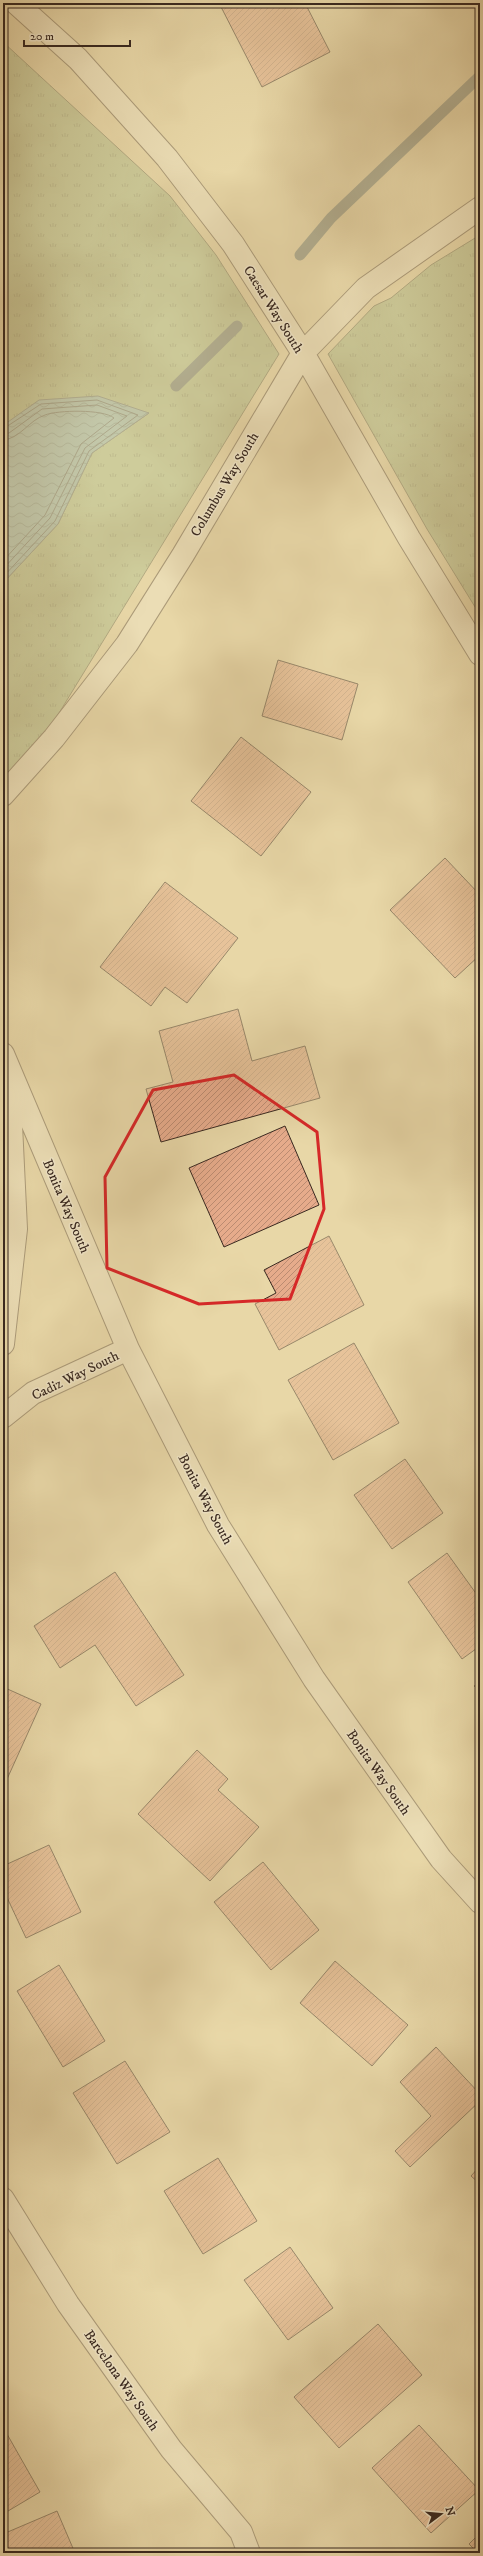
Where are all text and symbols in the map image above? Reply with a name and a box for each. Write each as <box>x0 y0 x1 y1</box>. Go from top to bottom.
scale bar <box>24 22 130 48</box>
text: 20 m <box>30 29 54 44</box>
street label: Caesar Way South <box>239 262 308 357</box>
street label: Columbus Way South <box>187 428 263 540</box>
street label: Bonita Way South <box>38 1157 94 1257</box>
street label: Cadiz Way South <box>29 1347 123 1405</box>
street label: Bonita Way South <box>174 1451 237 1549</box>
street label: Bonita Way South <box>342 1726 415 1819</box>
street label: Barcelona Way South <box>80 2327 163 2435</box>
north arrow <box>421 2494 461 2534</box>
text: N <box>442 2505 458 2518</box>

